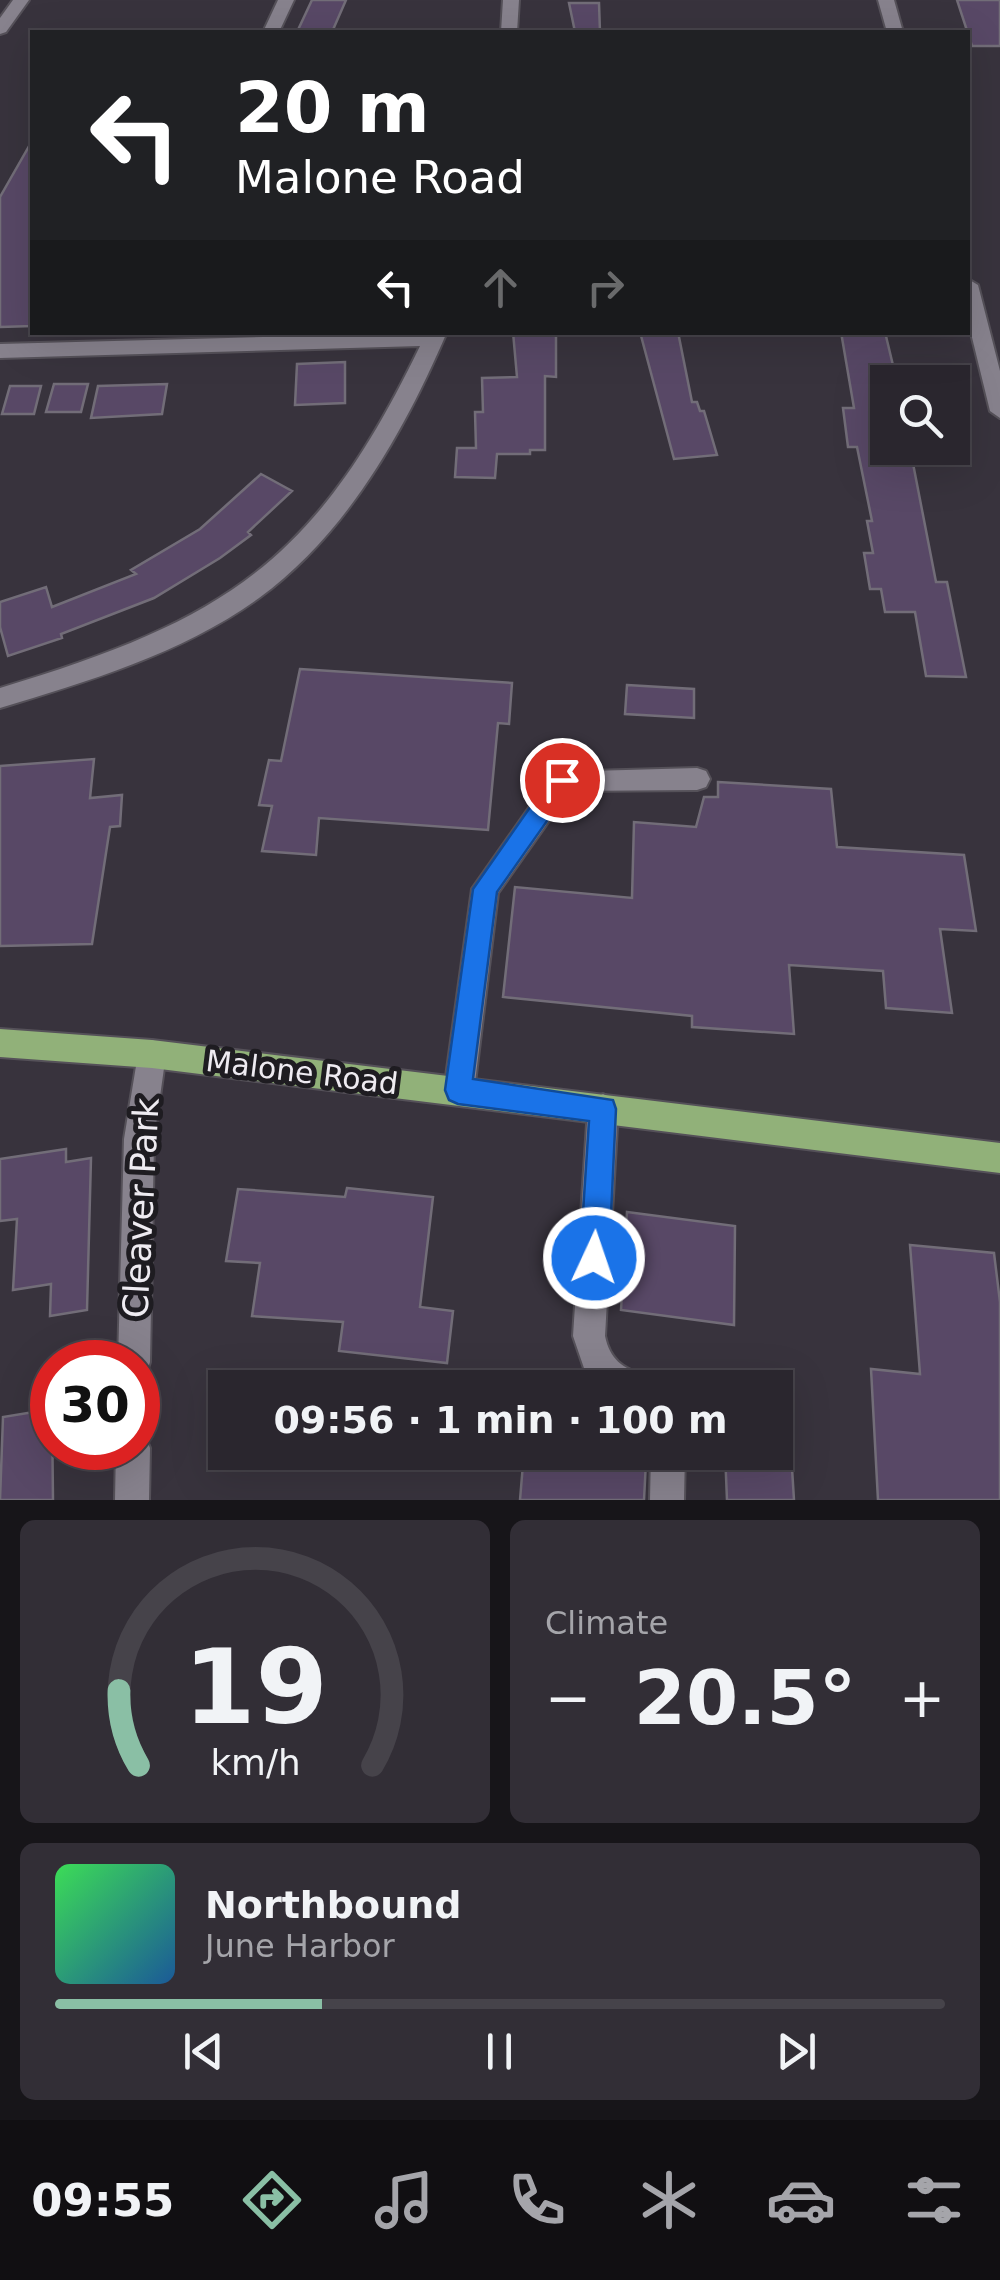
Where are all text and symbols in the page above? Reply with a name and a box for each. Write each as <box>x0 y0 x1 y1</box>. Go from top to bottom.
text: 20 m <box>235 67 430 149</box>
icon: left <box>70 70 200 200</box>
text: Malone Road <box>235 151 525 204</box>
icon: left <box>368 260 423 315</box>
icon: ahead <box>473 260 528 315</box>
icon: right <box>578 260 633 315</box>
map controls <box>870 365 970 465</box>
button: search <box>870 365 970 465</box>
pin <box>520 738 605 823</box>
icon: arrive <box>535 753 590 808</box>
street label: Malone Road <box>204 1043 400 1101</box>
street label: Cleaver Park <box>115 1096 167 1319</box>
position arrow <box>542 1206 646 1310</box>
speed limit sign: 30 <box>30 1340 160 1470</box>
text: 09:56 · 1 min · 100 m <box>273 1398 728 1442</box>
text: Climate <box>545 1604 668 1642</box>
text: 19 <box>183 1626 327 1748</box>
text: 20.5° <box>634 1654 856 1742</box>
text: − <box>545 1666 591 1730</box>
text: + <box>899 1666 945 1730</box>
text: km/h <box>210 1742 300 1783</box>
text: Northbound <box>205 1883 461 1927</box>
text: June Harbor <box>205 1927 395 1965</box>
icon: previous <box>176 2024 231 2079</box>
icon: pause <box>472 2024 527 2079</box>
icon: next <box>769 2024 824 2079</box>
icon: directions <box>237 2165 307 2235</box>
icon: music <box>369 2165 439 2235</box>
icon: phone <box>502 2165 572 2235</box>
icon: climate <box>634 2165 704 2235</box>
icon: car <box>766 2165 836 2235</box>
icon: filters <box>899 2165 969 2235</box>
text: 09:55 <box>31 2174 174 2227</box>

